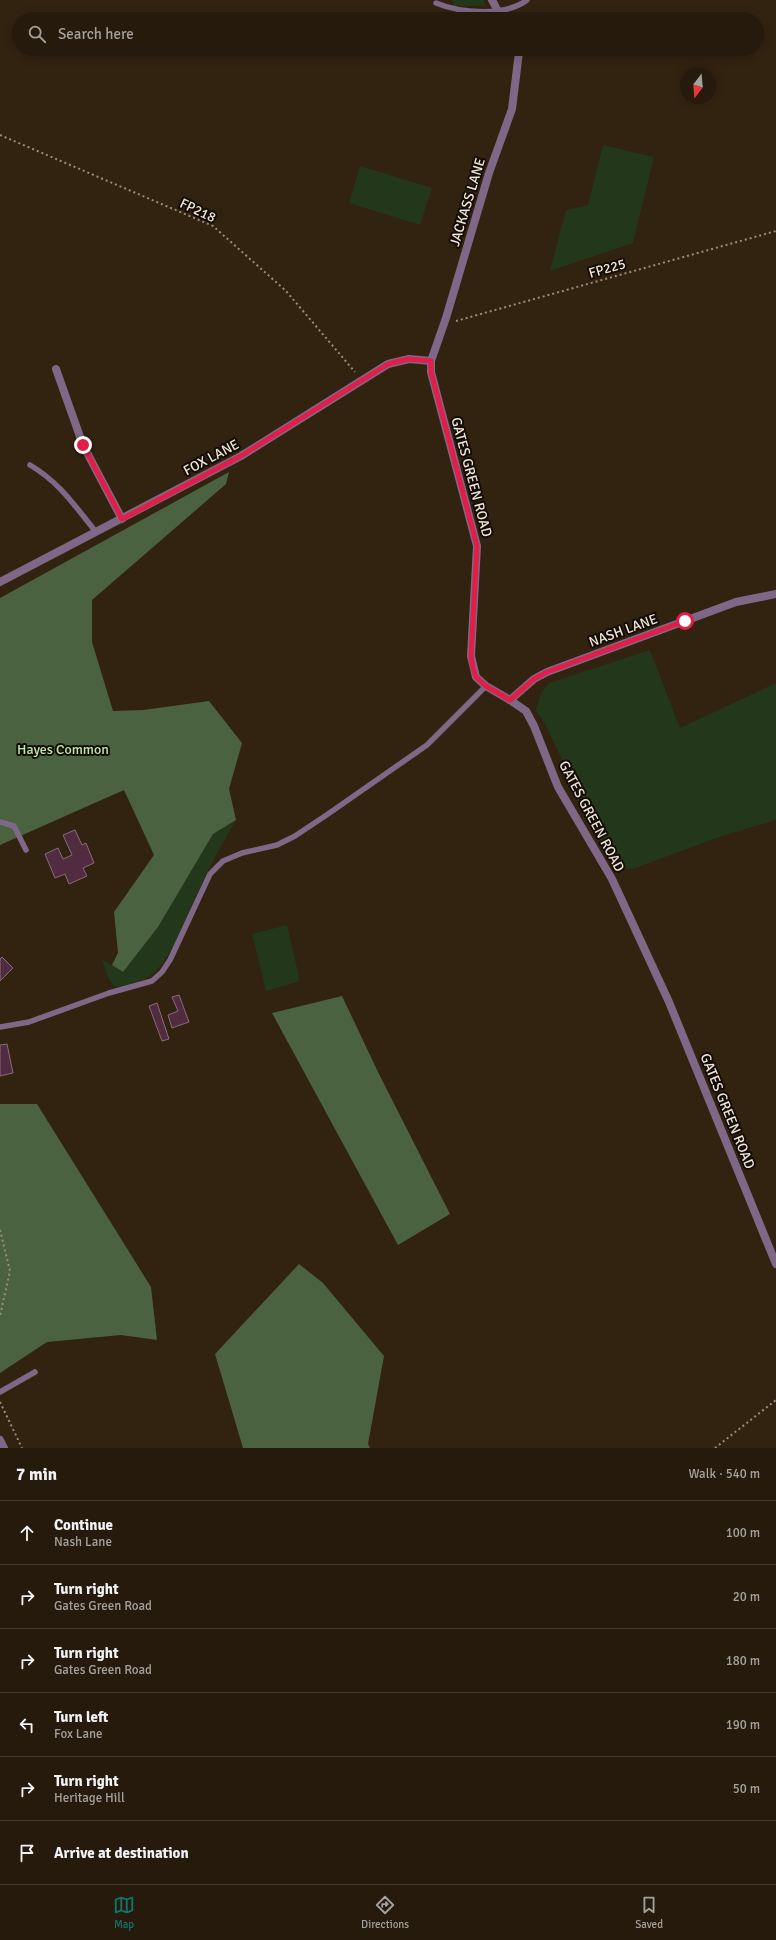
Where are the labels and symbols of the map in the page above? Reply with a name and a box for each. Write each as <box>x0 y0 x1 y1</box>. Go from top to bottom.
north arrow <box>680 68 716 104</box>
street label: JACKASS LANE <box>446 156 489 248</box>
street label: FP218 <box>177 195 219 226</box>
street label: FP225 <box>587 255 628 282</box>
street label: GATES GREEN ROAD <box>447 415 496 539</box>
route end <box>74 436 92 454</box>
street label: FOX LANE <box>180 436 242 479</box>
street label: NASH LANE <box>587 610 660 651</box>
route start <box>676 612 694 630</box>
park label: Hayes Common <box>17 741 109 758</box>
street label: GATES GREEN ROAD <box>555 758 628 875</box>
street label: GATES GREEN ROAD <box>697 1051 758 1171</box>

